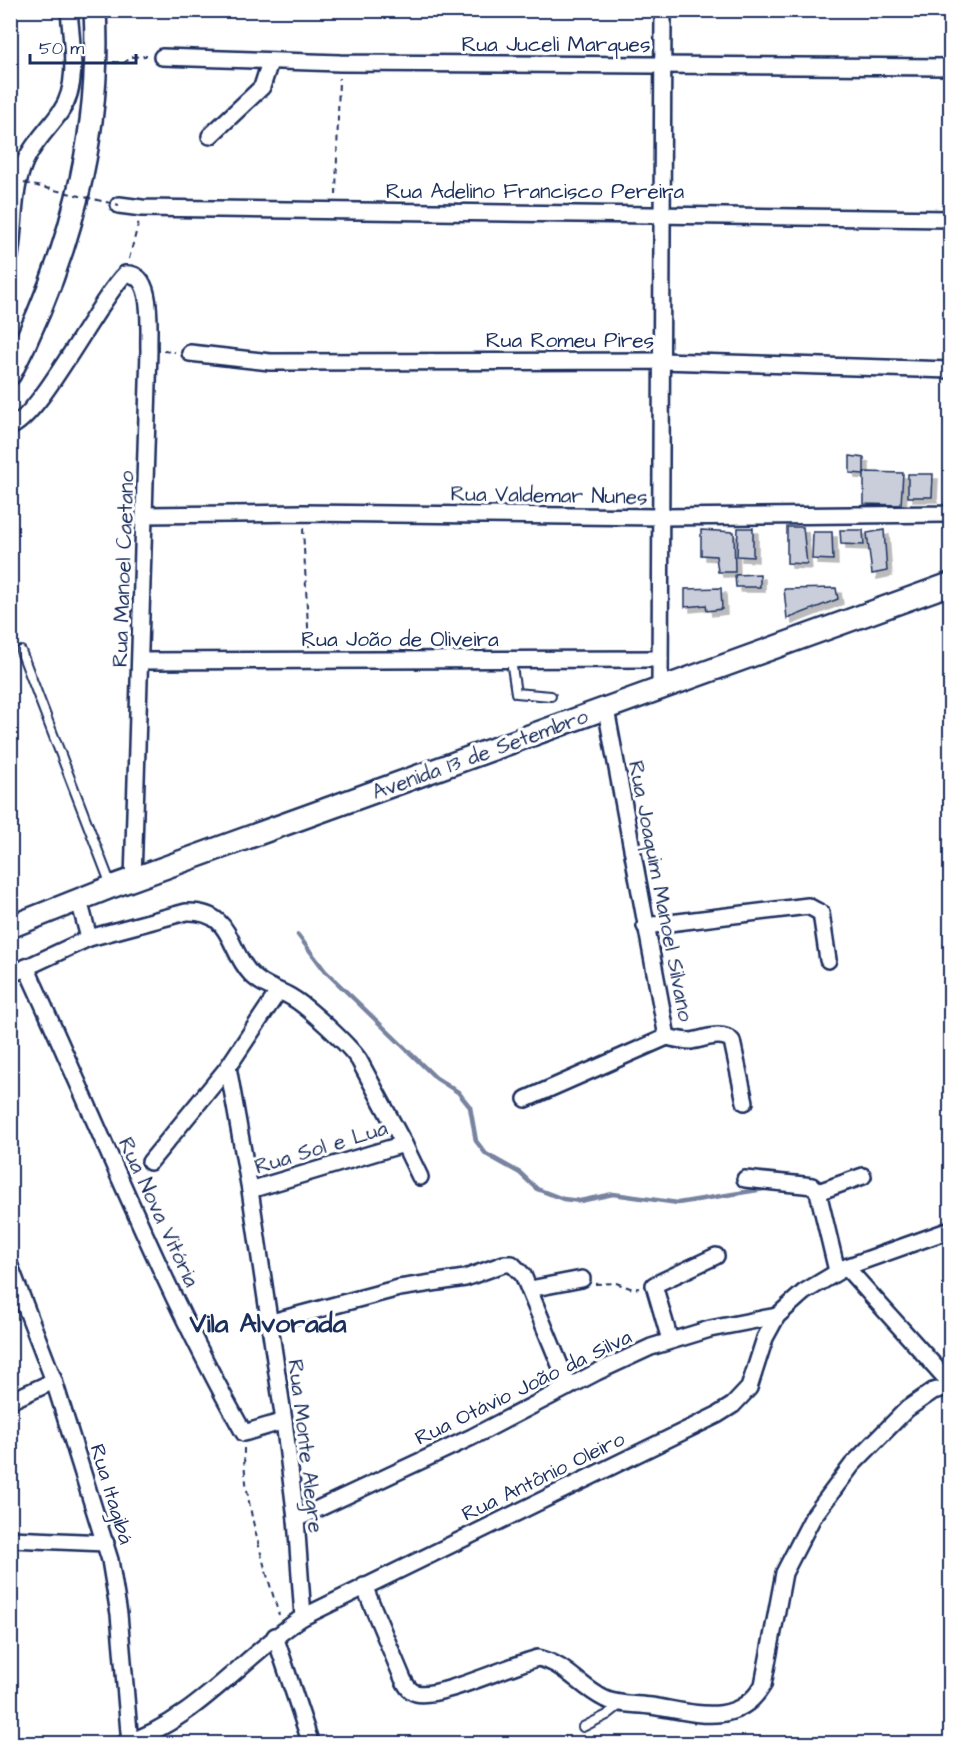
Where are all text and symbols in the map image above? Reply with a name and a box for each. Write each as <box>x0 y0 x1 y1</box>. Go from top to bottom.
scale bar <box>30 27 136 65</box>
street label: Rua Juceli Marques <box>461 30 651 59</box>
text: 50 m <box>39 36 84 61</box>
street label: Rua Adelino Francisco Pereira <box>386 177 685 206</box>
street label: Rua Romeu Pires <box>486 326 654 355</box>
street label: Rua Manoel Caetano <box>106 470 141 668</box>
street label: Rua Valdemar Nunes <box>450 479 648 512</box>
street label: Rua João de Oliveira <box>301 625 499 654</box>
street label: Avenida 13 de Setembro <box>368 702 592 807</box>
street label: Rua Joaquim Manoel Silvano <box>621 758 700 1024</box>
street label: Rua Sol e Lua <box>251 1113 391 1181</box>
street label: Rua Nova Vitória <box>111 1133 206 1292</box>
district label: Vila Alvorada <box>189 1305 347 1343</box>
street label: Rua Otávio João da Silva <box>410 1322 637 1453</box>
street label: Rua Monte Alegre <box>278 1358 331 1535</box>
street label: Rua Antônio Oleiro <box>457 1424 630 1529</box>
street label: Rua Itagibá <box>81 1440 141 1549</box>

